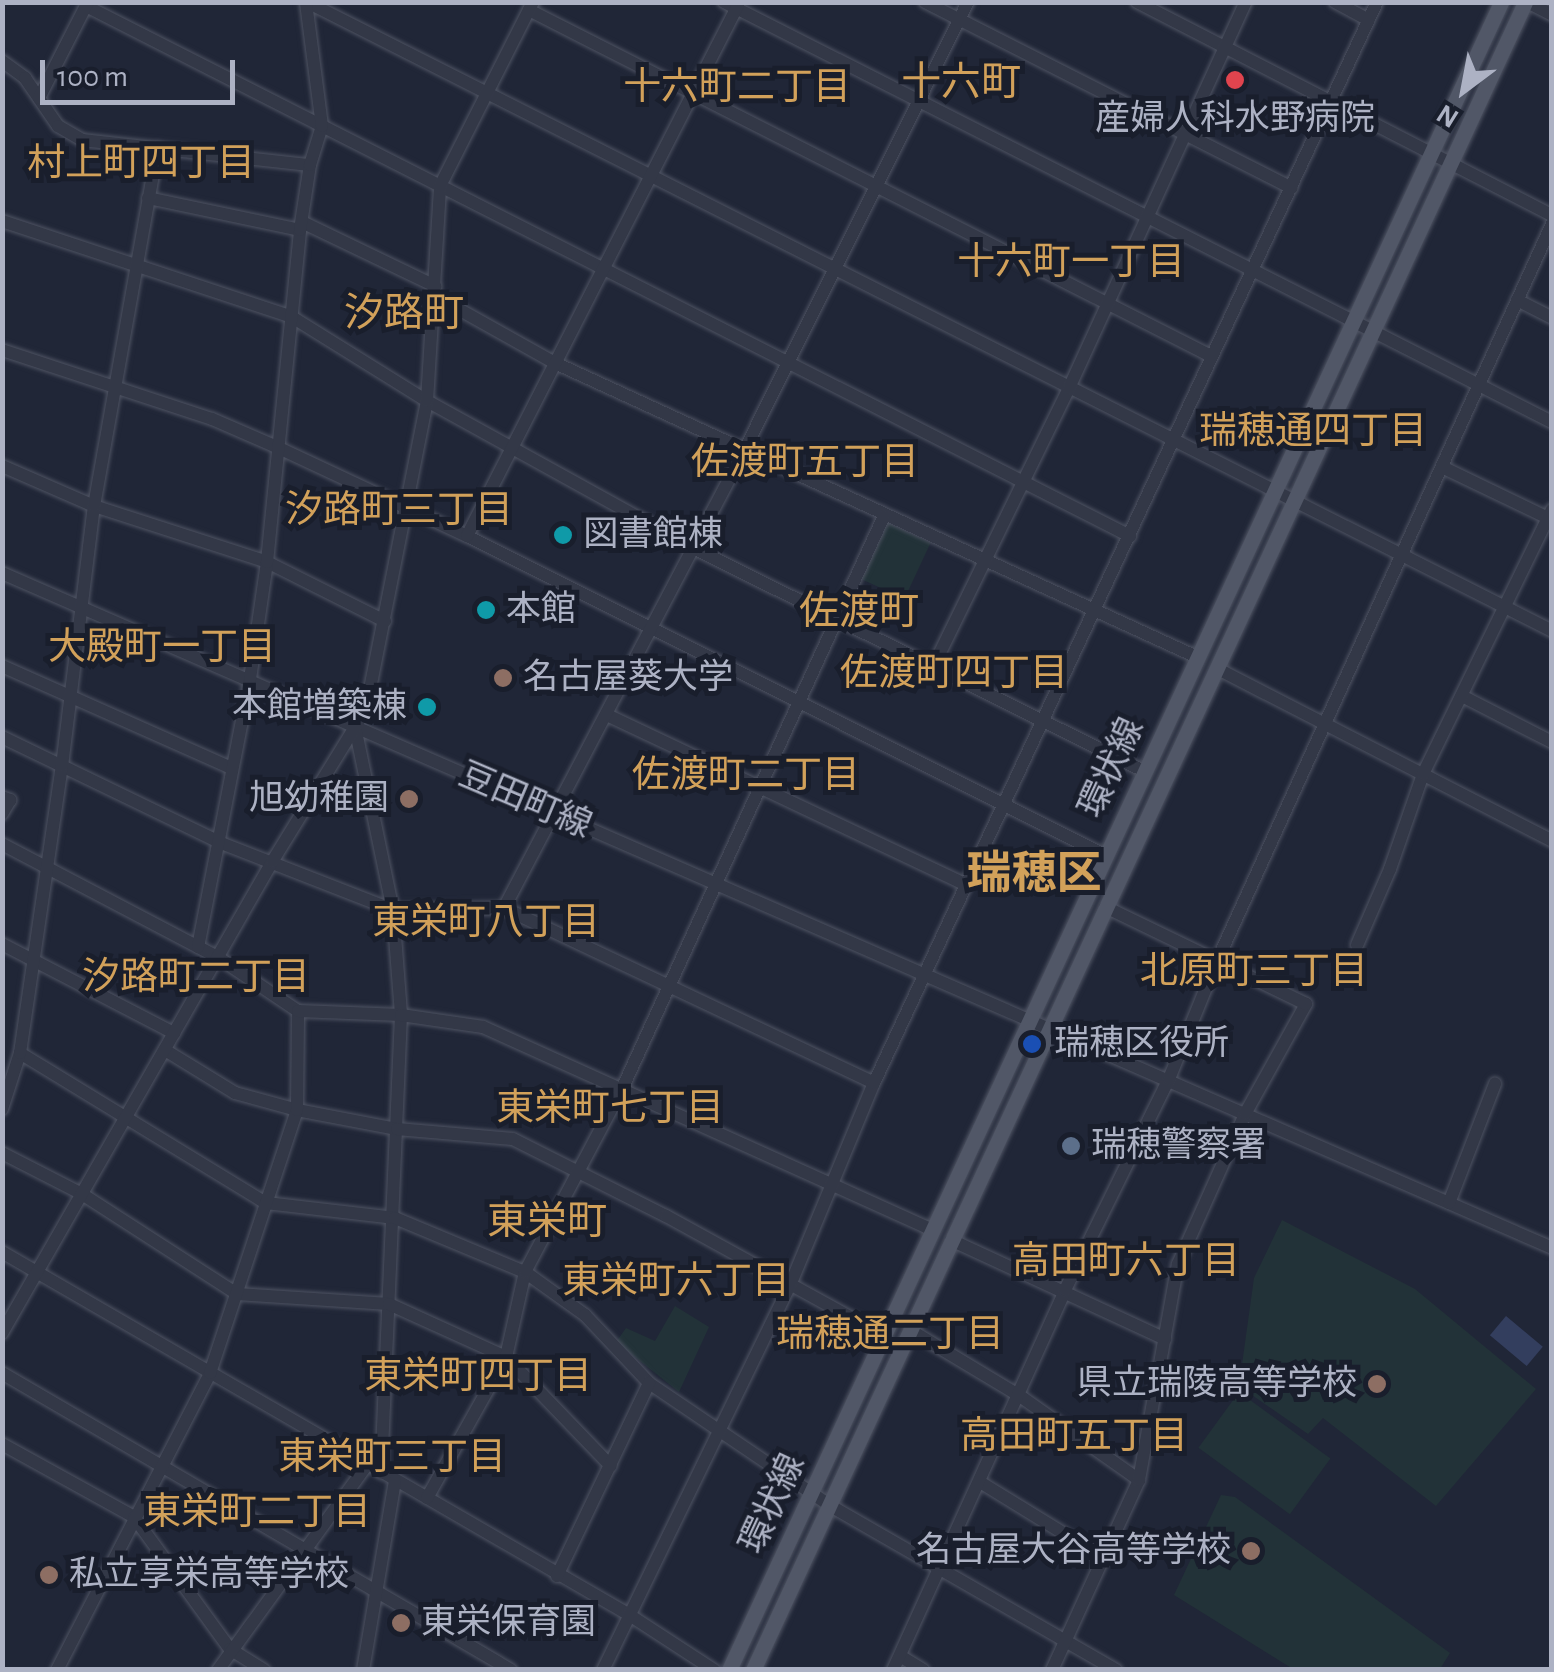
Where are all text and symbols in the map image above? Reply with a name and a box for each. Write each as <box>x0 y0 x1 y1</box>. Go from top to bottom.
scale bar <box>45 40 240 102</box>
north arrow <box>1414 40 1514 140</box>
district label: 十六町 <box>901 59 1021 107</box>
text: 100 m <box>57 62 128 92</box>
district label: 十六町二丁目 <box>623 66 851 112</box>
marker: 産婦人科水野病院 <box>1222 67 1248 93</box>
place label: 産婦人科水野病院 <box>1095 98 1375 140</box>
text: N <box>1432 98 1464 132</box>
district label: 村上町四丁目 <box>27 142 255 188</box>
district label: 十六町一丁目 <box>957 241 1185 287</box>
district label: 汐路町 <box>344 290 464 338</box>
district label: 瑞穂通四丁目 <box>1199 410 1427 456</box>
district label: 佐渡町五丁目 <box>691 441 919 487</box>
district label: 汐路町三丁目 <box>285 489 513 535</box>
place label: 図書館棟 <box>583 514 723 556</box>
marker: 図書館棟 <box>552 524 574 546</box>
district label: 佐渡町 <box>799 588 919 636</box>
place label: 本館 <box>506 589 576 631</box>
marker: 本館 <box>475 599 497 621</box>
district label: 大殿町一丁目 <box>48 626 276 672</box>
district label: 佐渡町四丁目 <box>840 652 1068 698</box>
place label: 名古屋葵大学 <box>523 657 733 699</box>
marker: 名古屋葵大学 <box>492 667 514 689</box>
place label: 本館増築棟 <box>232 686 407 728</box>
marker: 本館増築棟 <box>416 696 438 718</box>
street label: 環状線 <box>1071 712 1153 824</box>
street label: 豆田町線 <box>452 754 598 848</box>
district label: 佐渡町二丁目 <box>632 754 860 800</box>
place label: 旭幼稚園 <box>249 778 389 820</box>
marker: 旭幼稚園 <box>398 788 420 810</box>
district label: 瑞穂区 <box>967 848 1101 902</box>
district label: 東栄町八丁目 <box>372 901 600 947</box>
district label: 北原町三丁目 <box>1140 950 1368 996</box>
district label: 汐路町二丁目 <box>82 956 310 1002</box>
place label: 瑞穂区役所 <box>1054 1023 1229 1065</box>
marker: 瑞穂区役所 <box>1019 1031 1045 1057</box>
district label: 東栄町七丁目 <box>496 1087 724 1133</box>
place label: 瑞穂警察署 <box>1091 1125 1266 1167</box>
marker: 瑞穂警察署 <box>1060 1135 1082 1157</box>
district label: 東栄町 <box>487 1198 607 1246</box>
district label: 高田町六丁目 <box>1012 1240 1240 1286</box>
district label: 東栄町六丁目 <box>562 1260 790 1306</box>
district label: 瑞穂通二丁目 <box>776 1313 1004 1359</box>
district label: 東栄町四丁目 <box>364 1355 592 1401</box>
place label: 県立瑞陵高等学校 <box>1077 1363 1357 1405</box>
marker: 県立瑞陵高等学校 <box>1366 1373 1388 1395</box>
district label: 高田町五丁目 <box>960 1415 1188 1461</box>
district label: 東栄町三丁目 <box>278 1436 506 1482</box>
street label: 環状線 <box>732 1448 814 1560</box>
district label: 東栄町二丁目 <box>143 1491 371 1537</box>
place label: 名古屋大谷高等学校 <box>916 1530 1231 1572</box>
marker: 名古屋大谷高等学校 <box>1240 1540 1262 1562</box>
place label: 私立享栄高等学校 <box>69 1554 349 1596</box>
marker: 私立享栄高等学校 <box>38 1564 60 1586</box>
place label: 東栄保育園 <box>421 1602 596 1644</box>
marker: 東栄保育園 <box>390 1612 412 1634</box>

